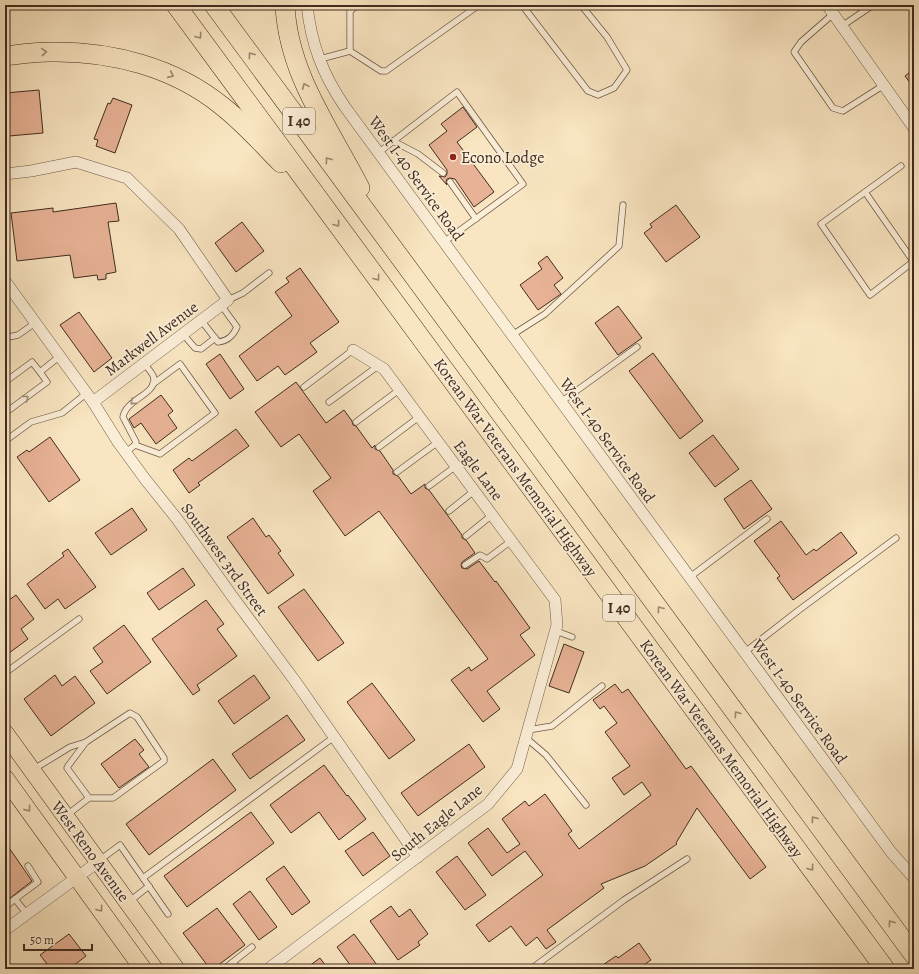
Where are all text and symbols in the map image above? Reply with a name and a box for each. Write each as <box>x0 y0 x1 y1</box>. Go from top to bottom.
one-way arrow <box>194 32 201 39</box>
one-way arrow <box>41 48 47 57</box>
one-way arrow <box>248 52 256 59</box>
one-way arrow <box>166 70 174 78</box>
one-way arrow <box>302 83 310 90</box>
road number: I 40 <box>283 108 315 134</box>
street label: West I-40 Service Road <box>363 111 469 246</box>
place label: Econo Lodge <box>461 147 544 169</box>
marker: Econo Lodge <box>448 152 458 162</box>
one-way arrow <box>326 157 333 164</box>
one-way arrow <box>332 219 339 226</box>
one-way arrow <box>372 274 379 281</box>
street label: Markwell Avenue <box>100 296 203 381</box>
street label: Korean War Veterans Memorial Highway <box>428 354 603 582</box>
street label: West I-40 Service Road <box>554 373 660 508</box>
one-way arrow <box>21 395 28 402</box>
one-way arrow <box>130 398 137 405</box>
street label: Eagle Lane <box>448 436 508 505</box>
street label: Southwest 3rd Street <box>176 498 273 621</box>
road number: I 40 <box>603 595 635 621</box>
one-way arrow <box>658 607 665 614</box>
street label: West I-40 Service Road <box>746 634 852 769</box>
street label: Korean War Veterans Memorial Highway <box>634 635 809 863</box>
one-way arrow <box>734 711 742 718</box>
street label: South Eagle Lane <box>386 779 487 867</box>
street label: West Reno Avenue <box>46 796 134 907</box>
one-way arrow <box>23 805 30 812</box>
one-way arrow <box>812 816 819 823</box>
one-way arrow <box>806 864 813 871</box>
one-way arrow <box>95 905 103 912</box>
one-way arrow <box>889 921 896 928</box>
scale bar <box>24 926 92 952</box>
text: 50 m <box>30 932 54 948</box>

